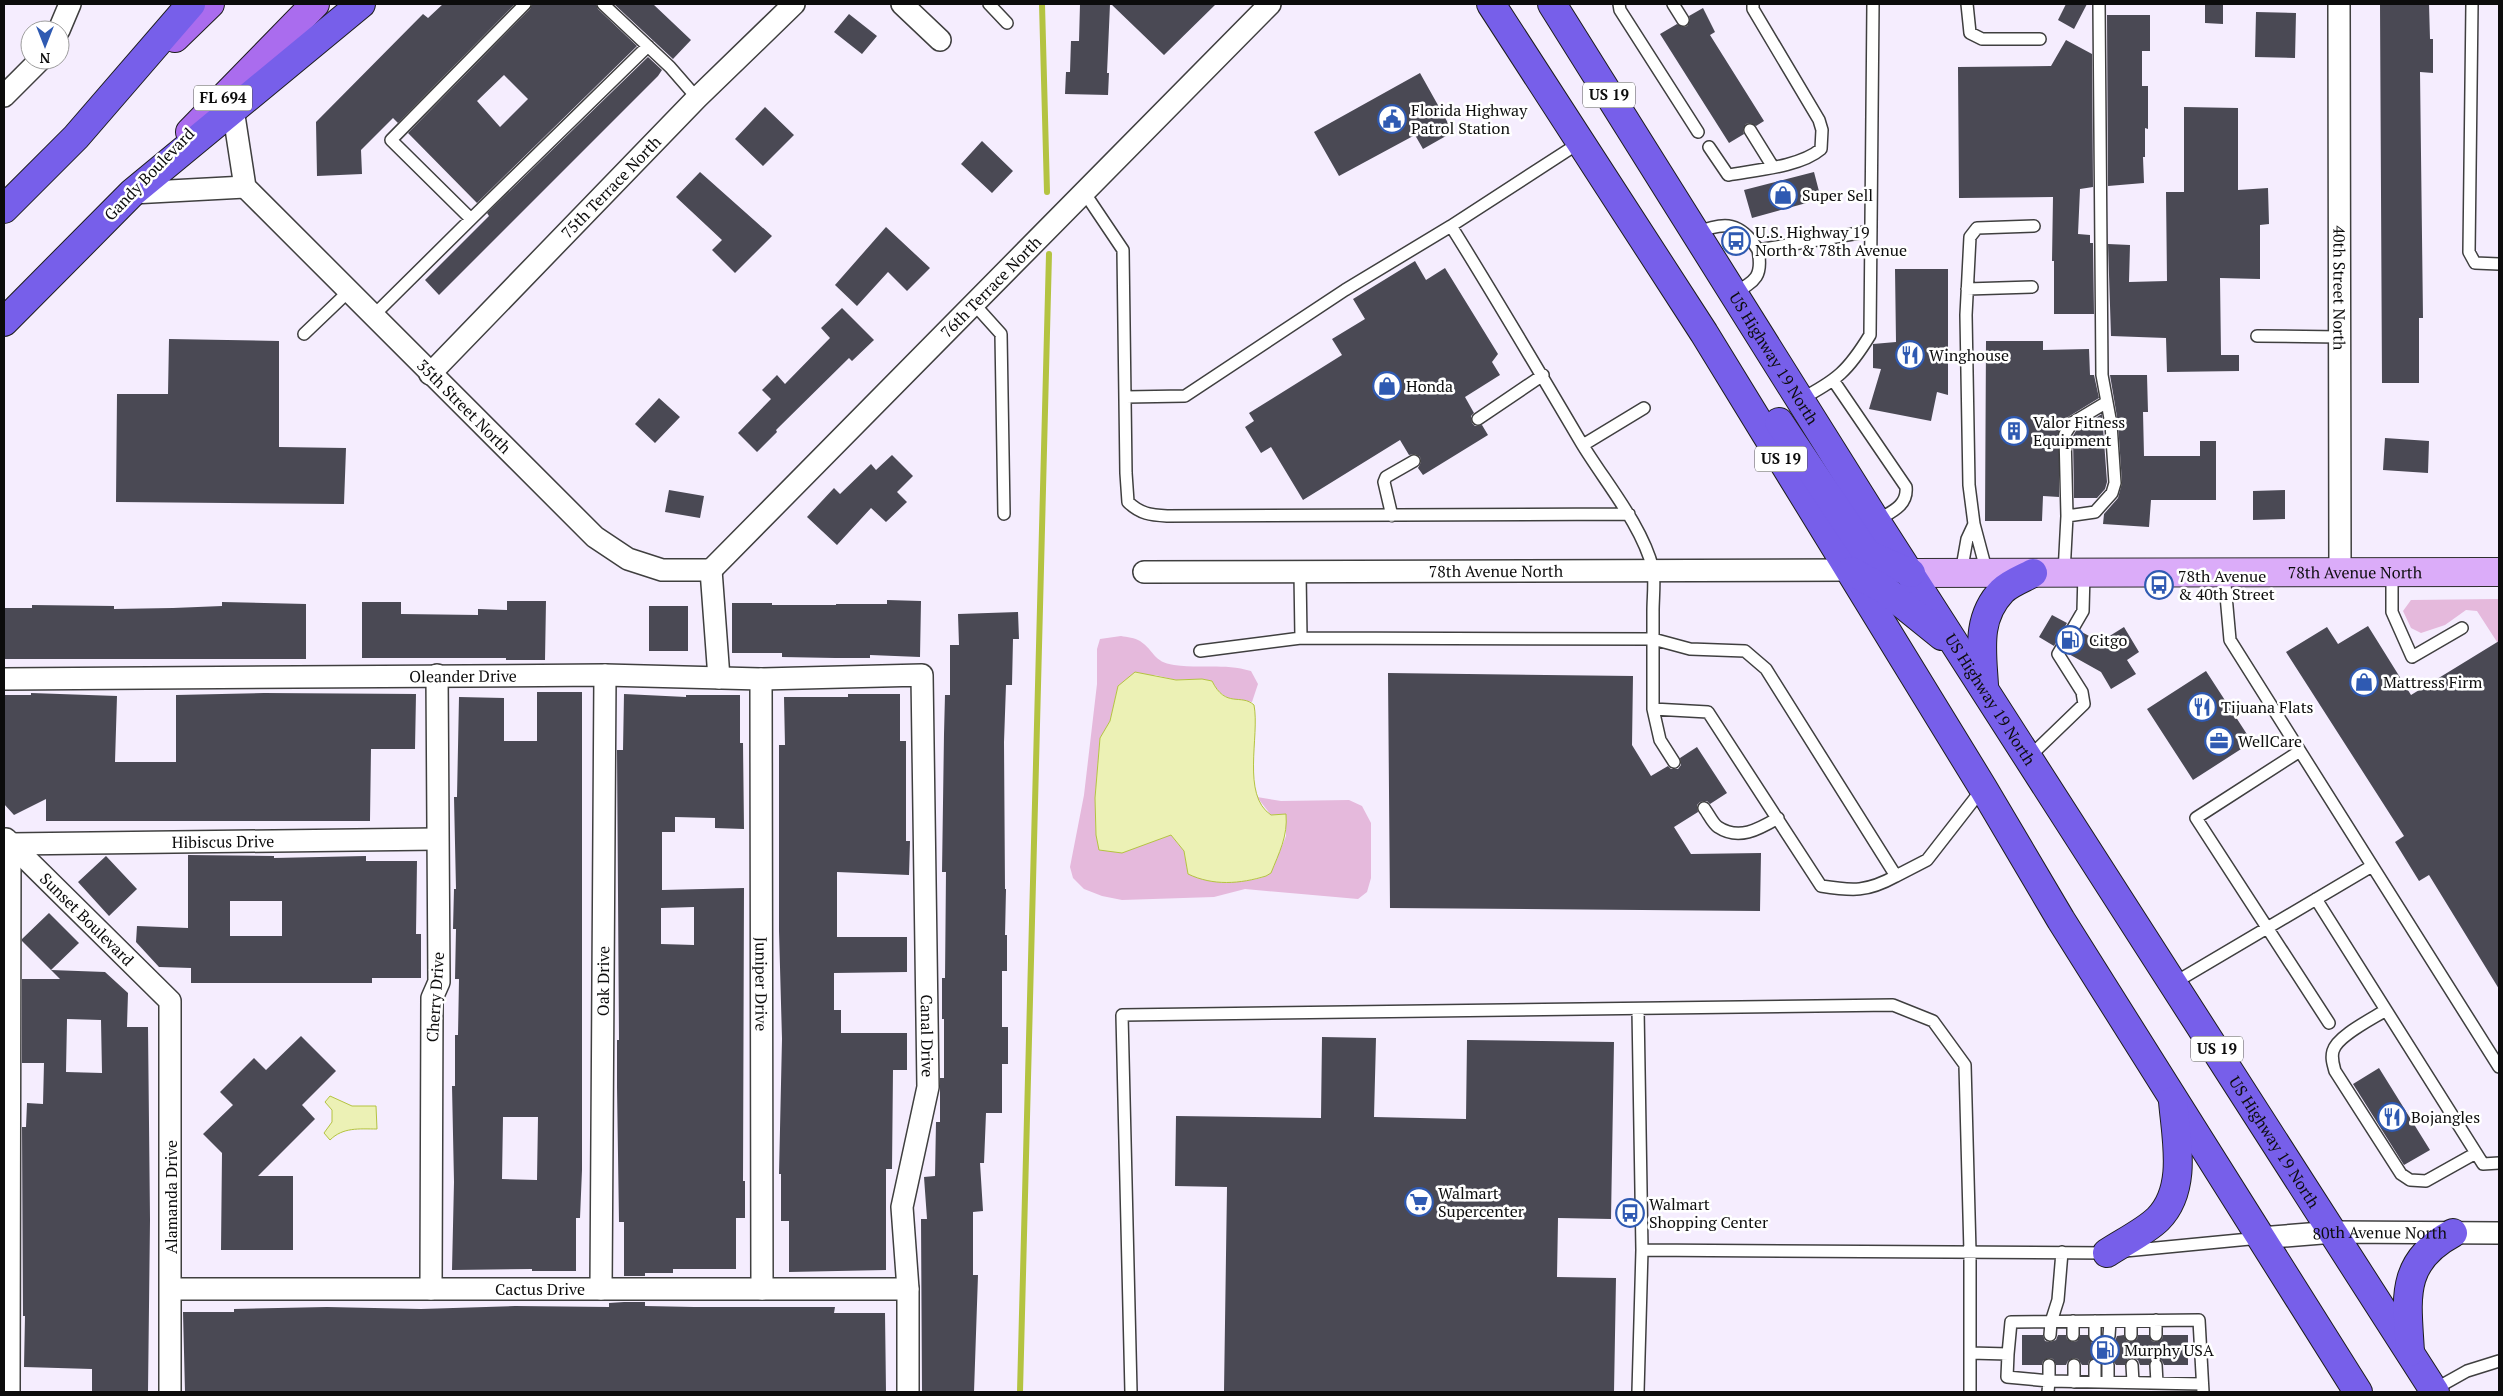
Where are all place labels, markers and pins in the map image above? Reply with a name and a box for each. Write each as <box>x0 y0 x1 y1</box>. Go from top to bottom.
place label: Florida Highway Patrol Station <box>1411 99 1528 139</box>
public building icon: Florida Highway Patrol Station <box>1377 104 1407 134</box>
shop icon: Super Sell <box>1768 180 1798 210</box>
place label: Super Sell <box>1802 184 1873 206</box>
place label: U.S. Highway 19 North & 78th Avenue <box>1755 221 1907 261</box>
bus stop icon: U.S. Highway 19 North & 78th Avenue <box>1721 226 1751 256</box>
restaurant icon: Winghouse <box>1895 340 1925 370</box>
place label: Winghouse <box>1929 344 2009 366</box>
shop icon: Honda <box>1372 371 1402 401</box>
place label: Honda <box>1406 375 1453 397</box>
place label: Valor Fitness Equipment <box>2033 411 2125 451</box>
building icon: Valor Fitness Equipment <box>1999 416 2029 446</box>
place label: 78th Avenue & 40th Street <box>2178 565 2275 605</box>
bus stop icon: 78th Avenue & 40th Street <box>2144 570 2174 600</box>
fuel station icon: Citgo <box>2055 625 2085 655</box>
place label: Citgo <box>2089 629 2127 651</box>
shop icon: Mattress Firm <box>2349 667 2379 697</box>
place label: Mattress Firm <box>2383 671 2482 693</box>
restaurant icon: Tijuana Flats <box>2187 692 2217 722</box>
place label: Tijuana Flats <box>2221 696 2314 718</box>
office icon: WellCare <box>2204 726 2234 756</box>
place label: WellCare <box>2238 730 2302 752</box>
restaurant icon: Bojangles <box>2377 1102 2407 1132</box>
place label: Bojangles <box>2411 1106 2480 1128</box>
place label: Walmart Supercenter <box>1438 1182 1525 1222</box>
supermarket icon: Walmart Supercenter <box>1404 1187 1434 1217</box>
place label: Walmart Shopping Center <box>1649 1193 1769 1233</box>
bus stop icon: Walmart Shopping Center <box>1615 1198 1645 1228</box>
fuel station icon: Murphy USA <box>2090 1335 2120 1365</box>
place label: Murphy USA <box>2124 1339 2214 1361</box>

